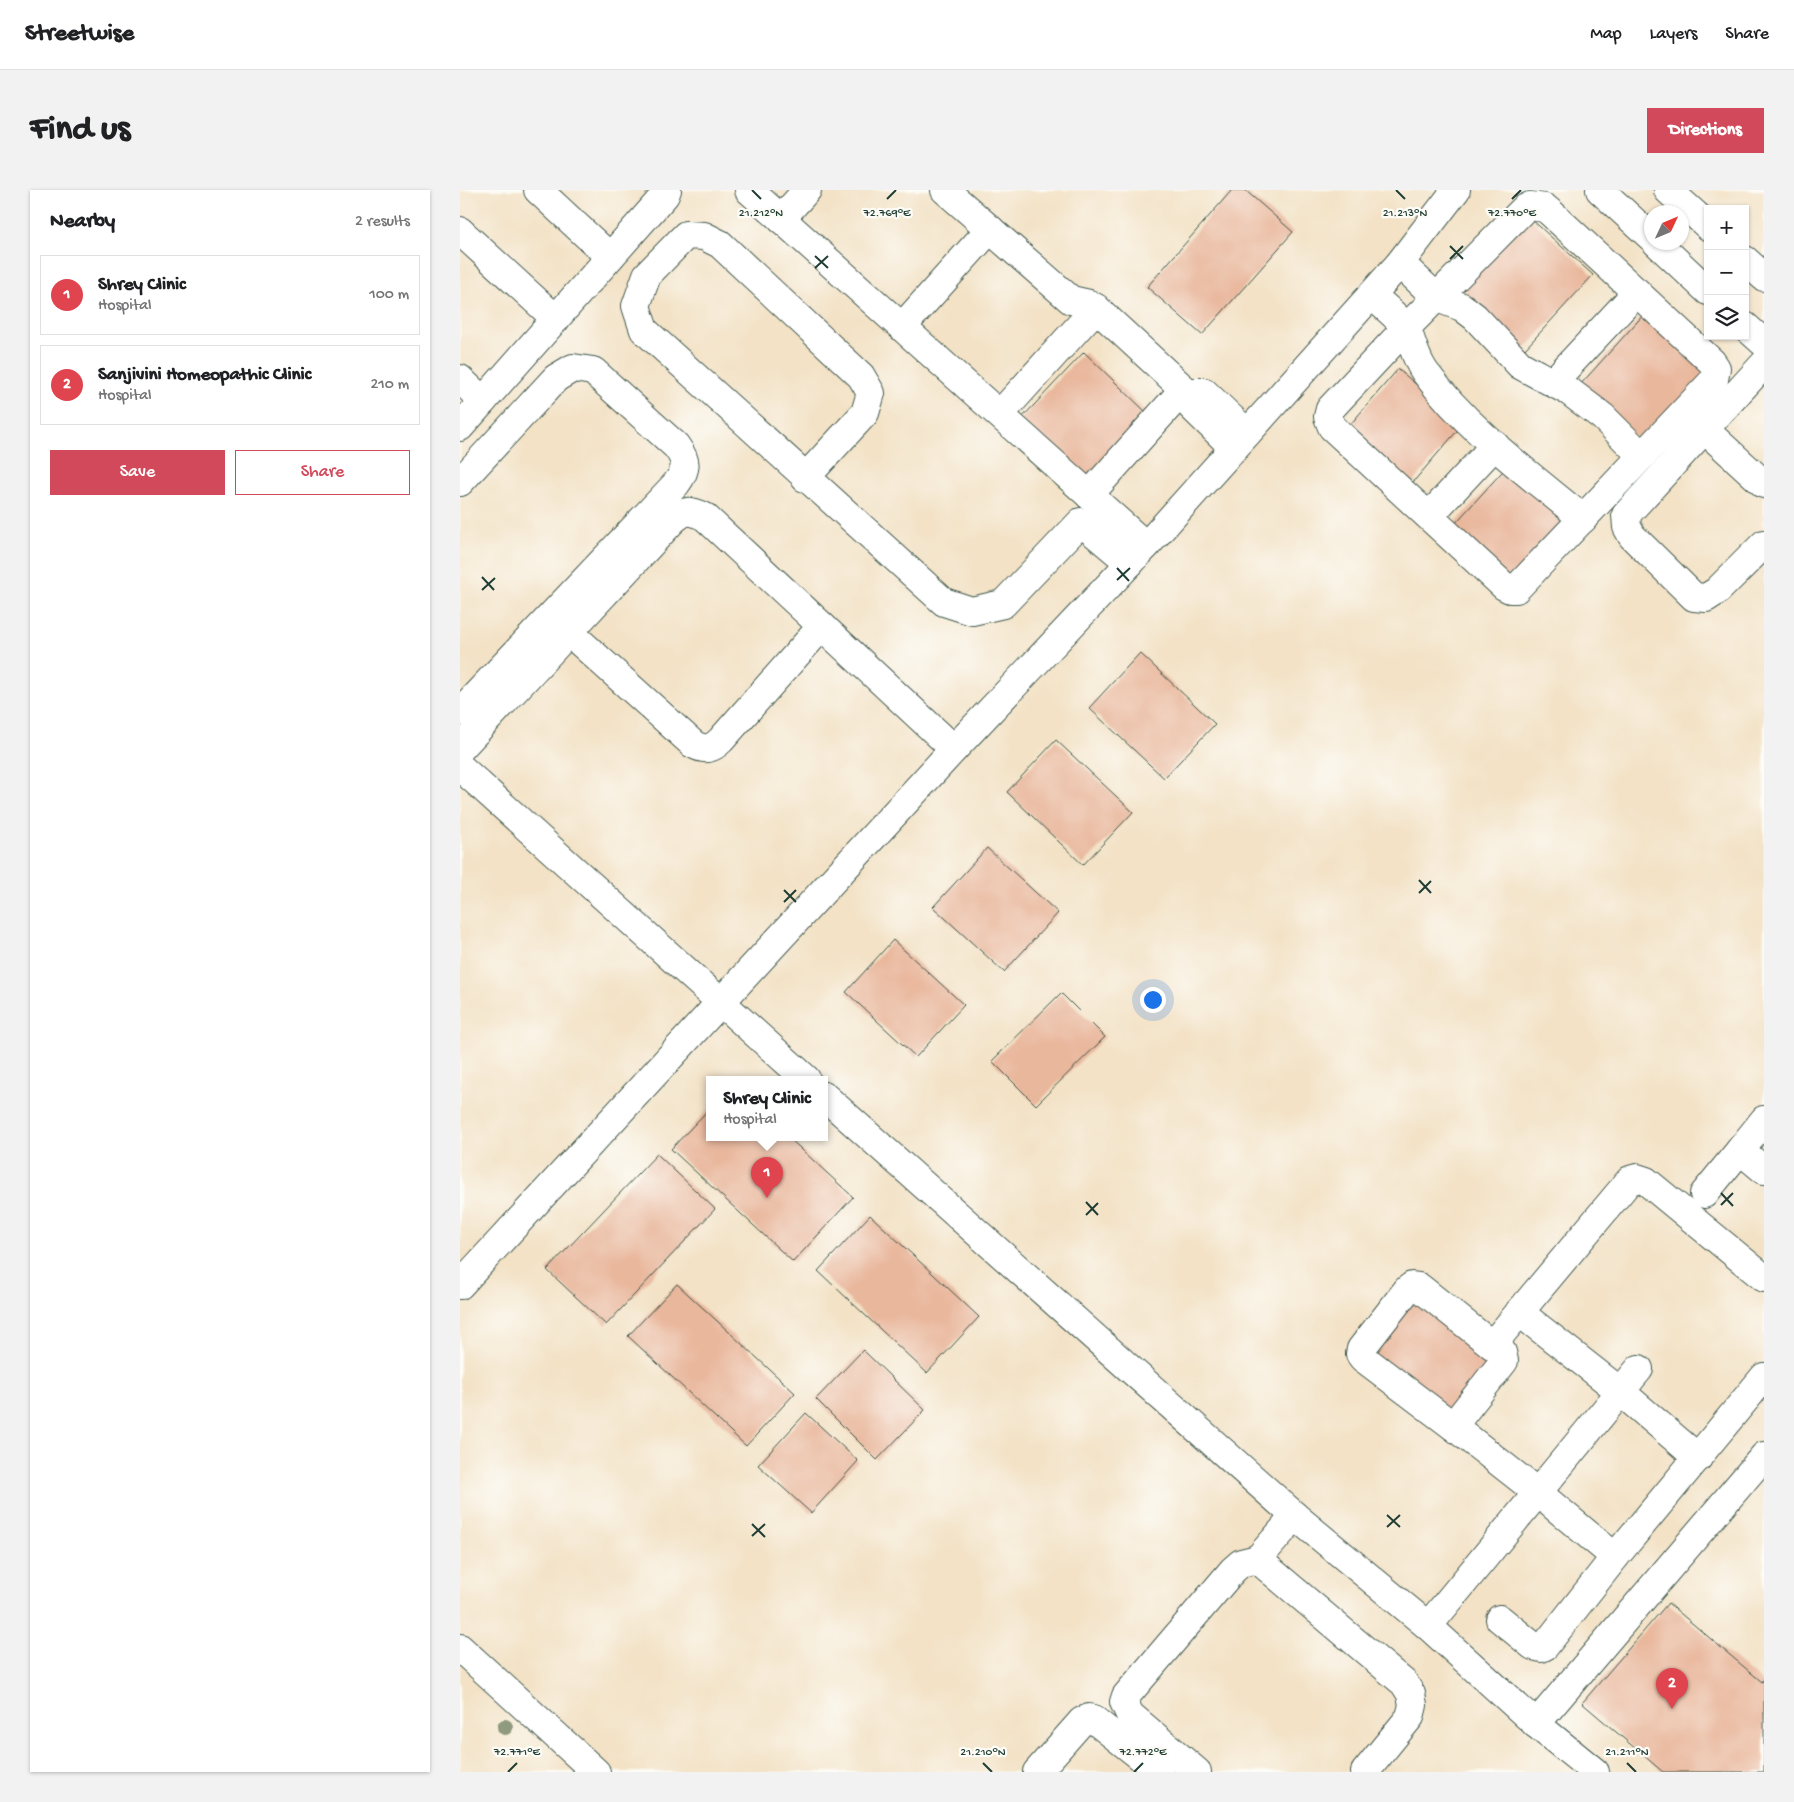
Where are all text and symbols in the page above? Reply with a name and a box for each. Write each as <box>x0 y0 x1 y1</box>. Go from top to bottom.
text: Streetwise <box>25 20 134 49</box>
text: Map <box>1590 24 1622 45</box>
text: Layers <box>1650 24 1697 45</box>
text: Share <box>1725 24 1769 45</box>
button: Directions <box>1647 108 1764 153</box>
text: Find us <box>30 110 130 151</box>
north arrow <box>1644 205 1689 250</box>
map controls <box>1704 205 1749 340</box>
button: + <box>1704 205 1749 250</box>
text: 21.212°N <box>739 207 783 221</box>
text: 72.769°E <box>862 207 911 221</box>
text: 21.213°N <box>1383 207 1428 221</box>
text: 72.770°E <box>1487 207 1537 221</box>
text: Nearby <box>50 210 115 235</box>
text: 2 results <box>355 213 410 232</box>
button: − <box>1704 250 1749 295</box>
text: Shrey Clinic <box>98 274 186 297</box>
text: 1 <box>64 286 70 305</box>
text: 100 m <box>369 286 409 305</box>
button: layers <box>1704 295 1749 340</box>
text: Hospital <box>98 297 152 316</box>
text: Sanjivini Homeopathic Clinic <box>98 364 311 387</box>
text: 2 <box>63 376 71 395</box>
text: 210 m <box>370 376 409 395</box>
text: Hospital <box>98 387 152 406</box>
button: Save <box>50 450 225 495</box>
button: Share <box>235 450 410 495</box>
your location <box>1140 987 1166 1013</box>
popup <box>706 1076 828 1141</box>
text: Shrey Clinic <box>723 1088 811 1111</box>
text: Hospital <box>723 1111 777 1130</box>
pin: 1 <box>751 1157 783 1198</box>
pin: 2 <box>1656 1668 1688 1709</box>
text: 72.771°E <box>493 1746 541 1760</box>
text: 21.210°N <box>960 1746 1006 1760</box>
text: 72.772°E <box>1118 1746 1167 1760</box>
text: 21.211°N <box>1605 1746 1649 1760</box>

